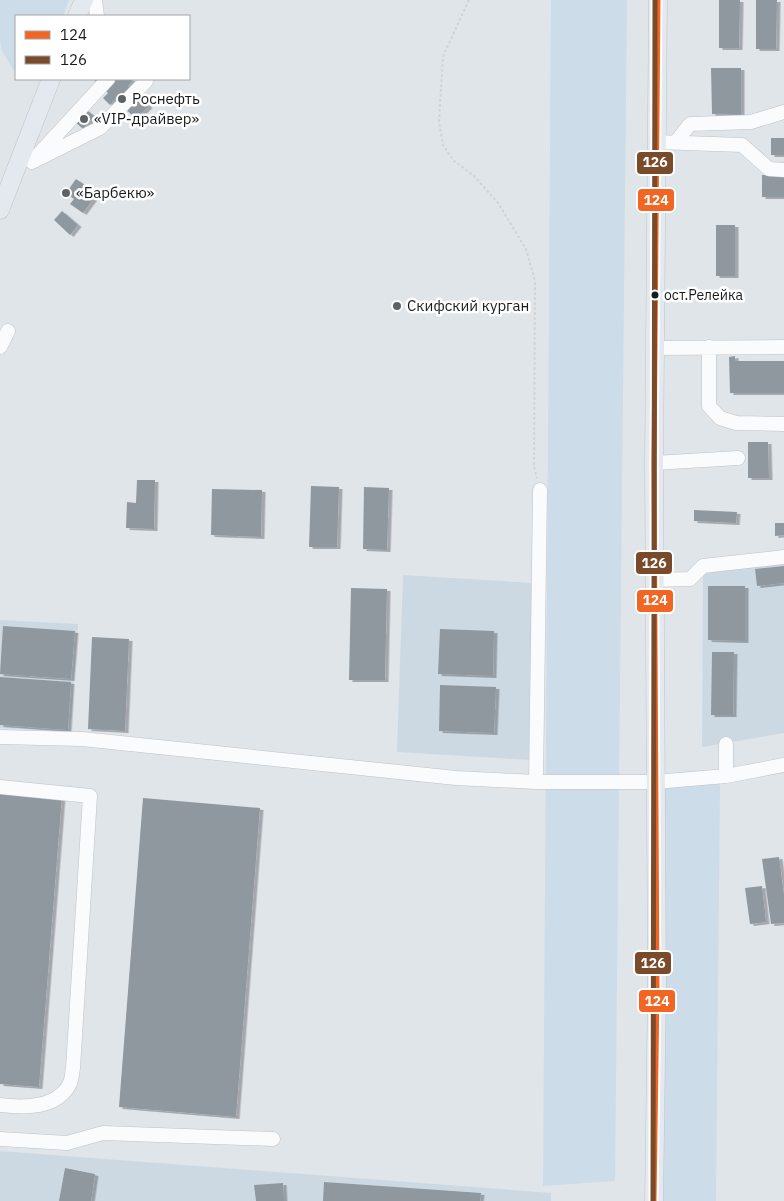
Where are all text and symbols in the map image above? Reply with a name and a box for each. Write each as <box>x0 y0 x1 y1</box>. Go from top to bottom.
legend <box>15 15 190 80</box>
text: 124 <box>60 25 87 44</box>
text: 126 <box>60 50 87 69</box>
place label: Роснефть <box>132 89 200 108</box>
marker: Роснефть <box>116 93 128 105</box>
place label: «VIP-драйвер» <box>94 109 200 128</box>
marker: «VIP-драйвер» <box>78 113 90 125</box>
line badge: 126 <box>636 151 674 175</box>
text: 126 <box>642 153 668 171</box>
place label: «Барбекю» <box>76 183 155 202</box>
marker: «Барбекю» <box>60 187 72 199</box>
line badge: 124 <box>637 188 675 212</box>
text: 124 <box>643 191 669 209</box>
place label: ост.Релейка <box>664 286 744 304</box>
marker: ост.Релейка <box>650 290 660 300</box>
place label: Скифский курган <box>407 296 529 315</box>
marker: Скифский курган <box>391 300 403 312</box>
line badge: 126 <box>635 551 673 575</box>
text: 126 <box>641 554 667 572</box>
line badge: 124 <box>636 589 674 613</box>
text: 124 <box>642 591 668 609</box>
line badge: 126 <box>634 951 672 975</box>
text: 126 <box>640 954 666 972</box>
line badge: 124 <box>638 989 676 1013</box>
text: 124 <box>644 992 670 1010</box>

